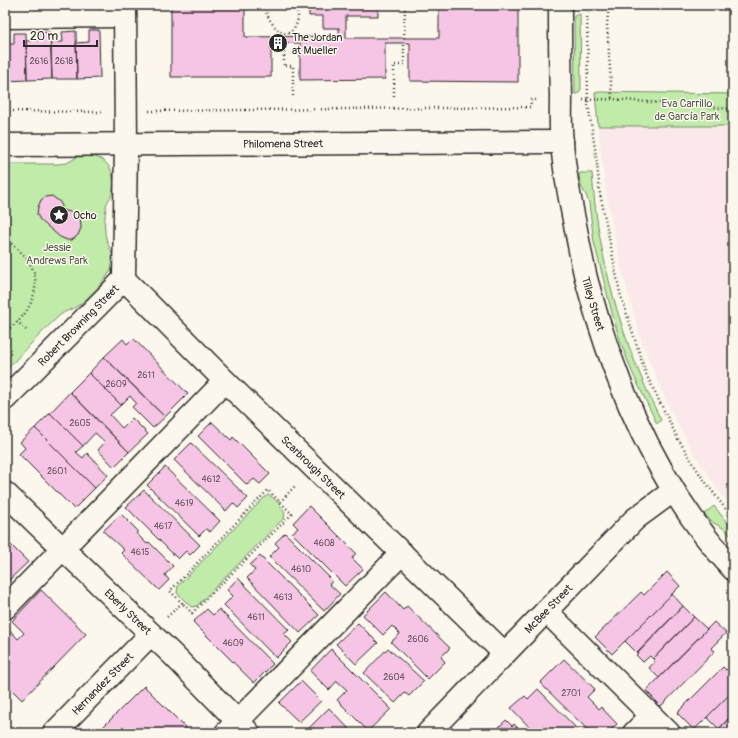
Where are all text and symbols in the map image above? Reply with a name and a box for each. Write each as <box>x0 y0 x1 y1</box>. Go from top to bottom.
scale bar <box>24 22 97 48</box>
text: 20 m <box>30 29 59 44</box>
place label: The Jordan at Mueller <box>292 31 342 57</box>
building icon: The Jordan at Mueller <box>267 32 289 54</box>
house number: 2616 <box>29 56 49 67</box>
house number: 2618 <box>55 56 74 67</box>
park label: Eva Carrillo de García Park <box>654 97 720 123</box>
street label: Philomena Street <box>243 137 324 151</box>
place icon: Ocho <box>48 204 70 226</box>
place label: Ocho <box>73 209 97 222</box>
park label: Jessie Andrews Park <box>26 241 88 267</box>
street label: Tilley Street <box>579 275 607 333</box>
street label: Robert Browning Street <box>36 282 122 369</box>
house number: 2611 <box>137 370 155 381</box>
house number: 2609 <box>105 379 127 390</box>
house number: 2605 <box>69 418 91 429</box>
street label: Scarbrough Street <box>278 433 348 502</box>
house number: 2601 <box>47 466 67 477</box>
house number: 4612 <box>201 474 221 485</box>
house number: 4619 <box>175 498 194 509</box>
house number: 4617 <box>154 521 173 532</box>
house number: 4608 <box>313 538 335 549</box>
house number: 4615 <box>131 547 150 558</box>
house number: 4610 <box>291 564 311 575</box>
street label: McBee Street <box>522 581 576 636</box>
street label: Eberly Street <box>102 587 154 638</box>
house number: 4613 <box>274 592 293 603</box>
house number: 4611 <box>247 612 265 623</box>
house number: 2606 <box>407 634 429 645</box>
house number: 4609 <box>222 638 244 649</box>
street label: Hernandez Street <box>69 650 136 718</box>
house number: 2604 <box>383 672 406 683</box>
house number: 2701 <box>561 688 581 699</box>

